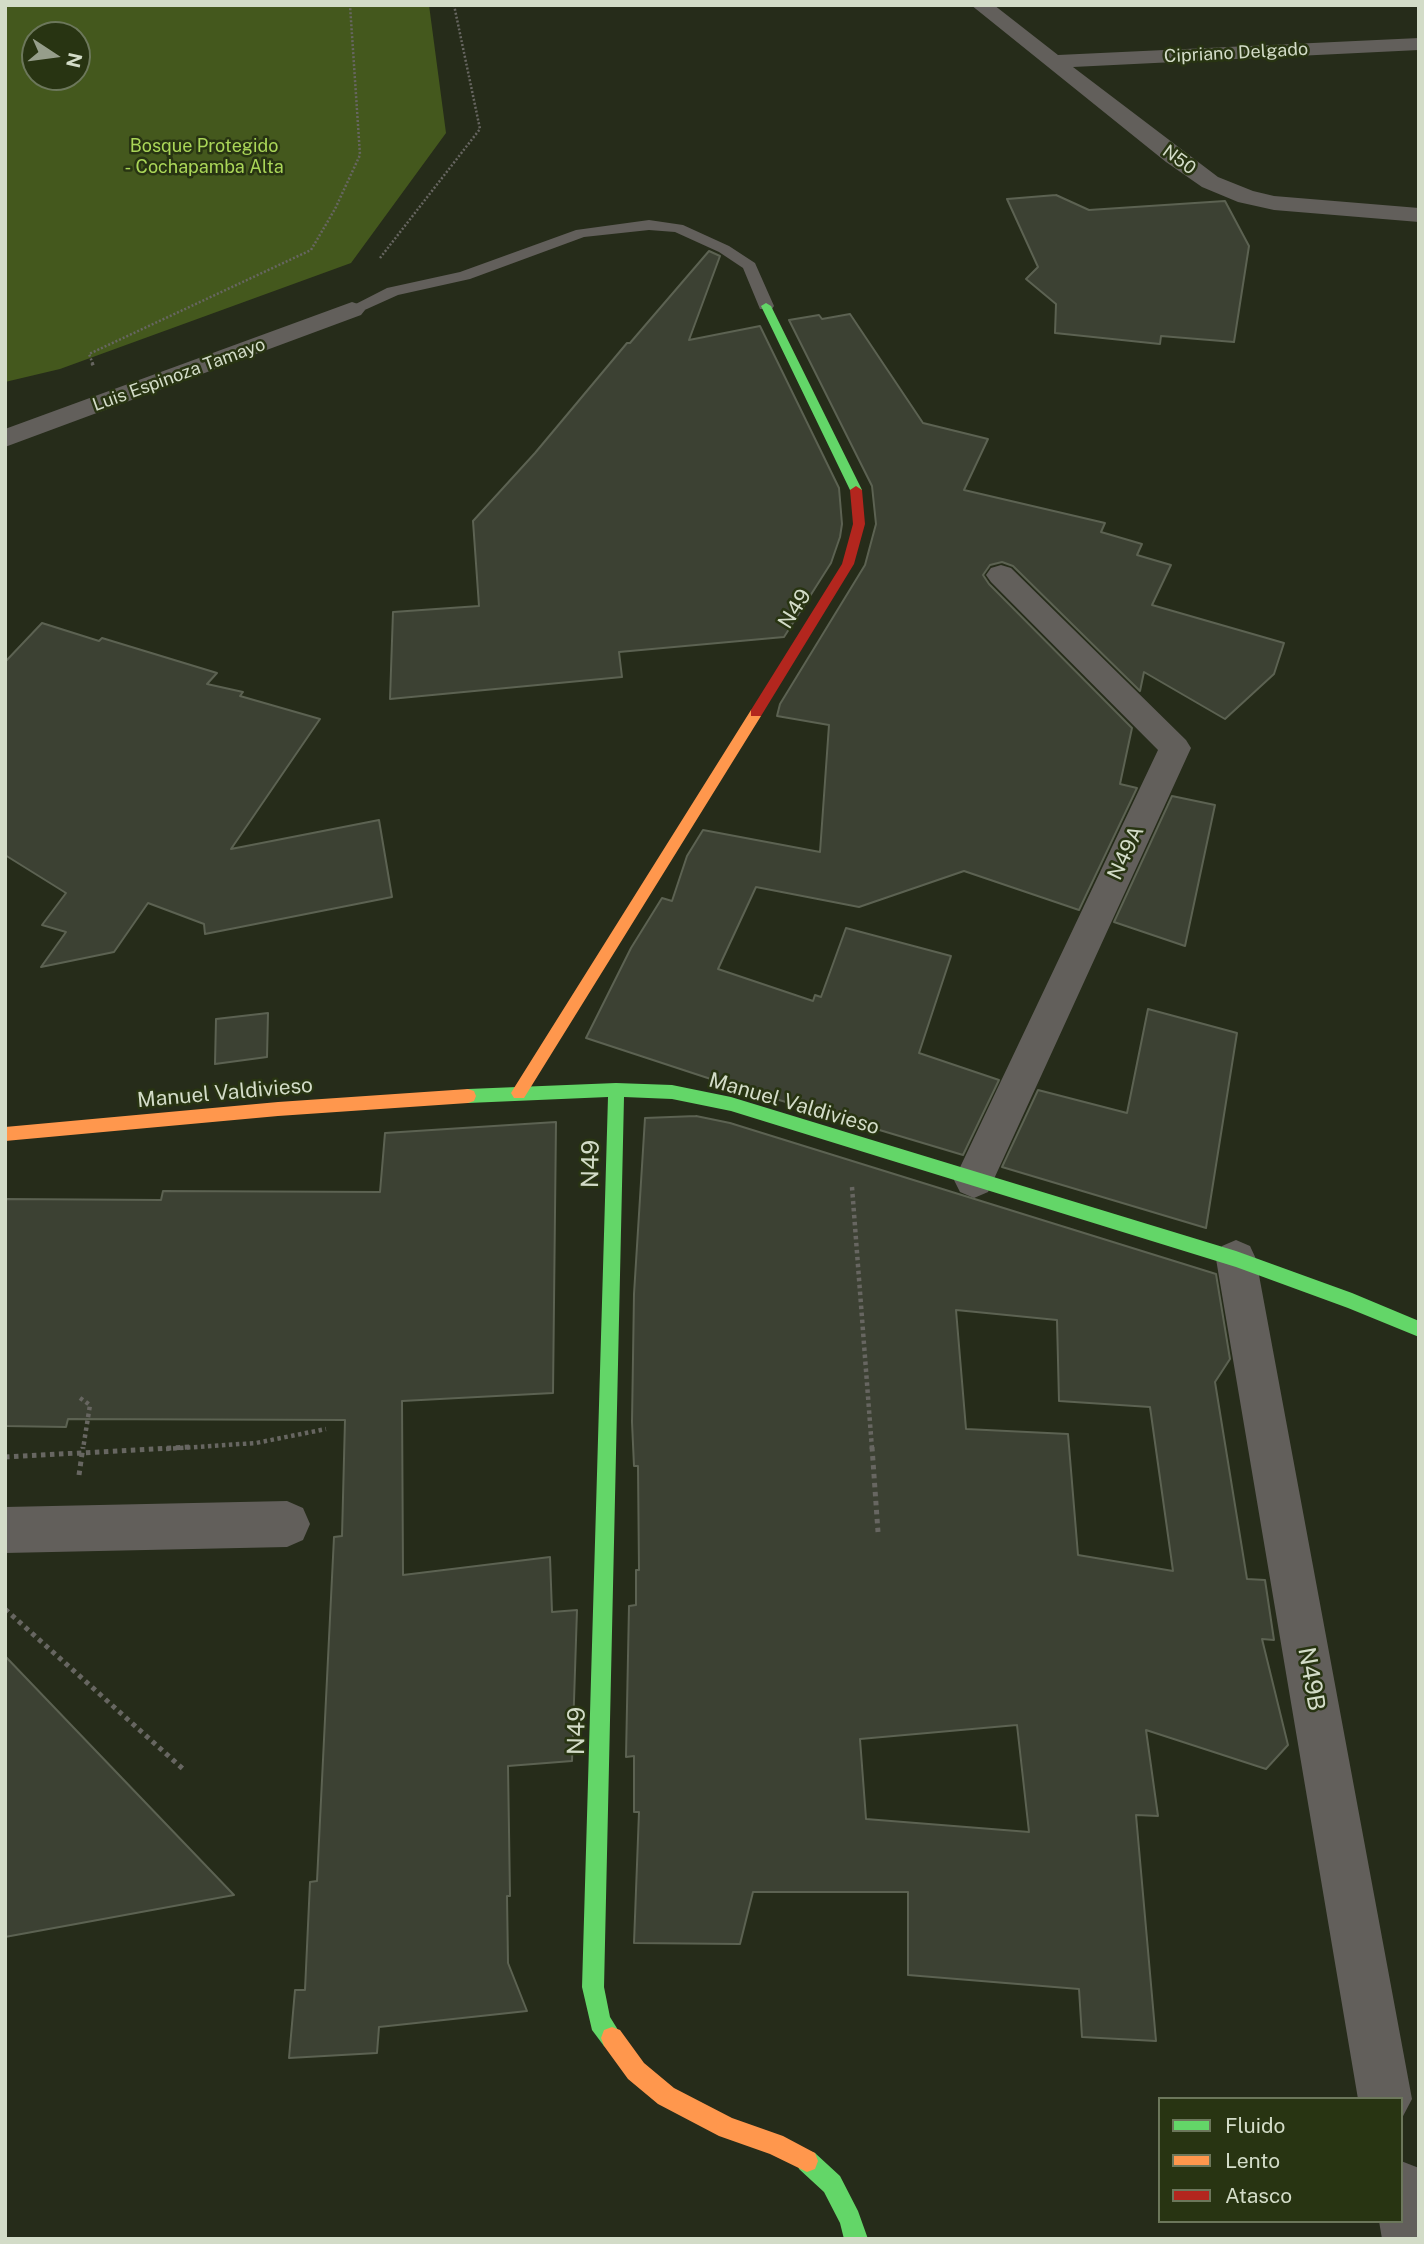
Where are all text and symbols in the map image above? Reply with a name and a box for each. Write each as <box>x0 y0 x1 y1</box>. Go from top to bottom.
north arrow <box>21 21 91 91</box>
street label: Cipriano Delgado <box>1163 38 1309 68</box>
text: N <box>62 51 87 70</box>
park label: Bosque Protegido - Cochapamba Alta <box>124 135 284 178</box>
street label: N50 <box>1158 141 1200 179</box>
street label: Luis Espinoza Tamayo <box>90 334 268 416</box>
street label: N49 <box>773 584 817 634</box>
street label: N49A <box>1103 822 1149 884</box>
street label: Manuel Valdivieso <box>706 1068 882 1140</box>
street label: Manuel Valdivieso <box>136 1073 314 1113</box>
street label: N49 <box>576 1140 606 1188</box>
street label: N49B <box>1291 1645 1331 1713</box>
street label: N49 <box>562 1707 592 1755</box>
legend <box>1158 2097 1403 2223</box>
text: Fluido <box>1225 2113 1285 2138</box>
text: Lento <box>1225 2148 1280 2173</box>
text: Atasco <box>1225 2183 1292 2208</box>

